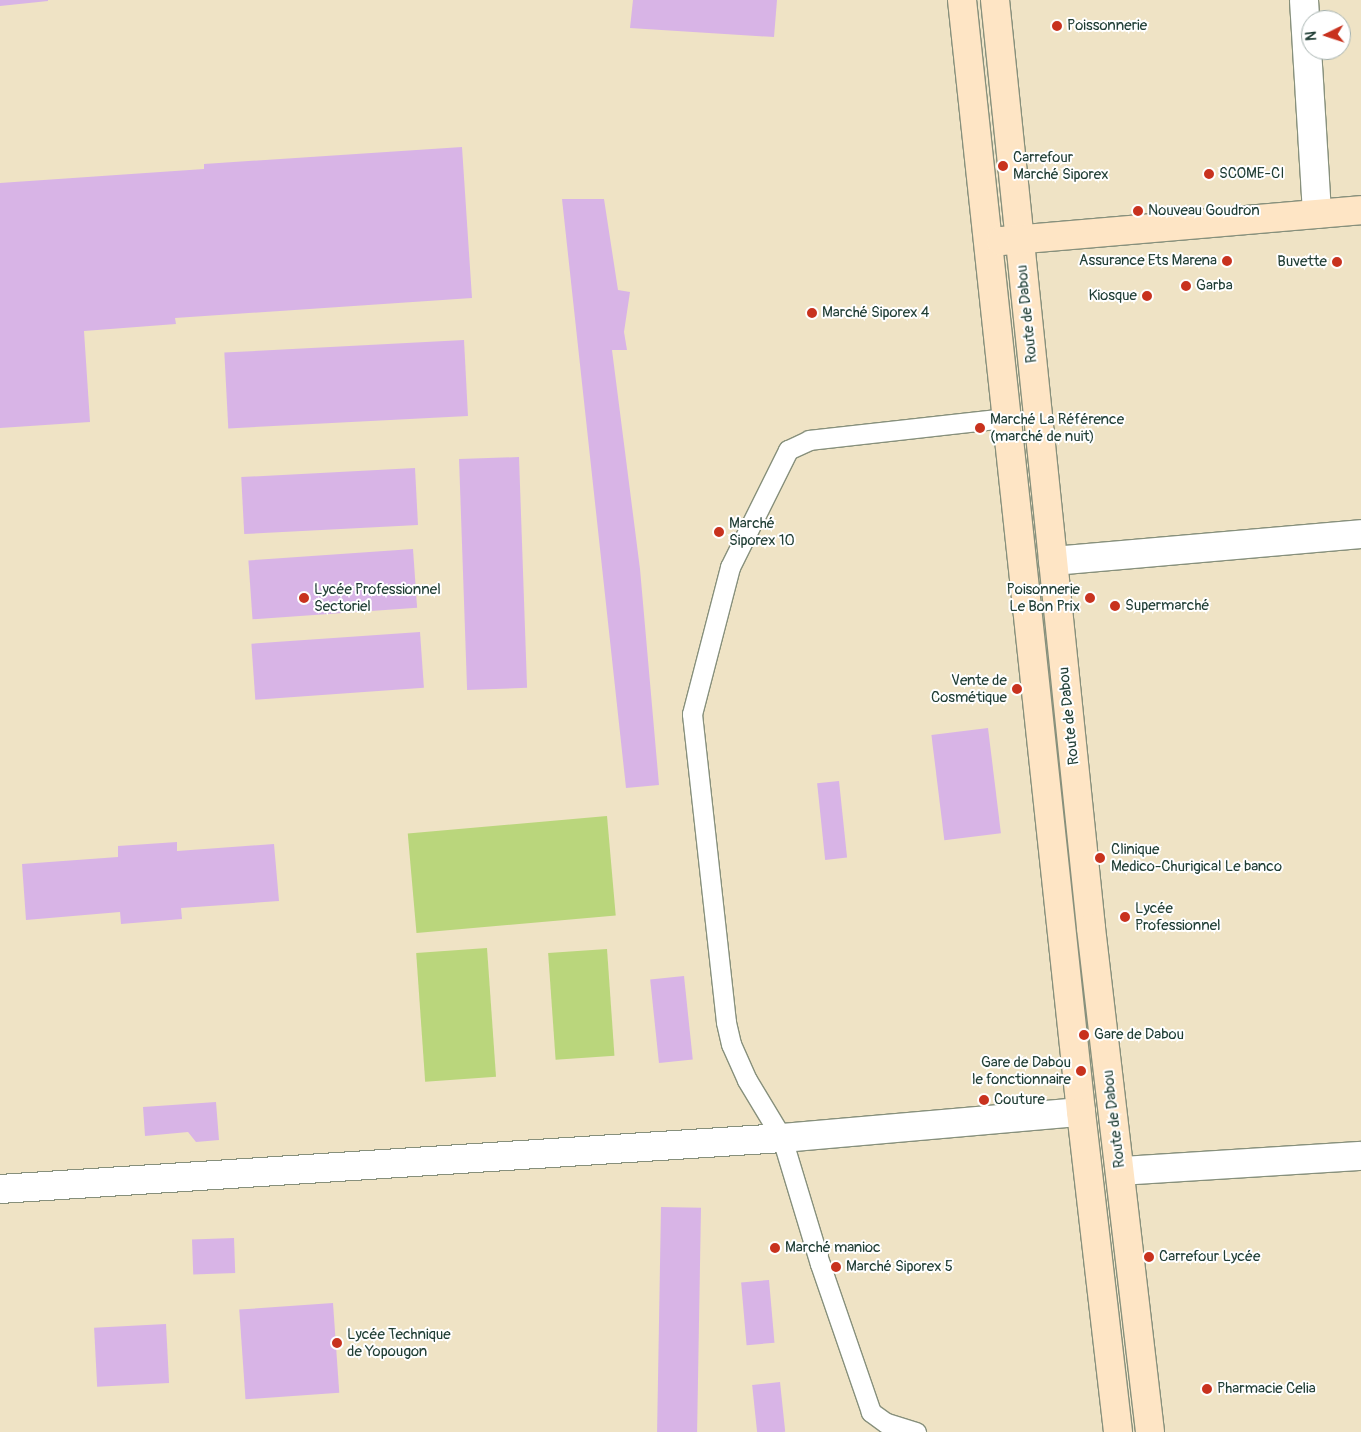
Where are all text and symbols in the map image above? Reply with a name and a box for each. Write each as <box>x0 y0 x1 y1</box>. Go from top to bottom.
north arrow <box>1301 10 1351 60</box>
place label: Poissonnerie <box>1067 17 1147 35</box>
marker: Poissonnerie <box>1051 20 1063 32</box>
text: N <box>1303 31 1320 41</box>
place label: Carrefour Marché Siporex <box>1013 148 1109 183</box>
marker: Carrefour Marché Siporex <box>997 160 1009 172</box>
place label: SCOME-CI <box>1219 165 1284 183</box>
marker: SCOME-CI <box>1203 168 1215 180</box>
place label: Nouveau Goudron <box>1148 202 1260 220</box>
marker: Nouveau Goudron <box>1132 205 1144 217</box>
place label: Assurance Ets Marena <box>1079 252 1217 270</box>
place label: Buvette <box>1277 253 1327 271</box>
marker: Assurance Ets Marena <box>1221 255 1233 267</box>
marker: Buvette <box>1331 256 1343 268</box>
street label: Route de Dabou <box>1013 264 1041 364</box>
place label: Garba <box>1196 277 1233 295</box>
marker: Garba <box>1180 280 1192 292</box>
place label: Kiosque <box>1089 287 1137 305</box>
marker: Kiosque <box>1141 290 1153 302</box>
place label: Marché Siporex 4 <box>822 304 929 322</box>
marker: Marché Siporex 4 <box>806 307 818 319</box>
place label: Marché La Référence (marché de nuit) <box>990 410 1124 445</box>
marker: Marché La Référence (marché de nuit) <box>974 422 986 434</box>
place label: Marché Siporex 10 <box>729 514 795 549</box>
marker: Marché Siporex 10 <box>713 526 725 538</box>
place label: Lycée Professionnel Sectoriel <box>314 580 441 615</box>
place label: Poisonnerie Le Bon Prix <box>1007 580 1080 615</box>
marker: Lycée Professionnel Sectoriel <box>298 592 310 604</box>
marker: Poisonnerie Le Bon Prix <box>1084 592 1096 604</box>
place label: Supermarché <box>1125 597 1209 615</box>
marker: Supermarché <box>1109 600 1121 612</box>
street label: Route de Dabou <box>1055 666 1083 766</box>
place label: Vente de Cosmétique <box>931 671 1007 706</box>
marker: Vente de Cosmétique <box>1011 683 1023 695</box>
place label: Clinique Medico-Churigical Le banco <box>1111 840 1282 875</box>
marker: Clinique Medico-Churigical Le banco <box>1093 851 1107 865</box>
place label: Lycée Professionnel <box>1135 899 1221 934</box>
marker: Lycée Professionnel <box>1119 911 1131 923</box>
place label: Gare de Dabou <box>1094 1026 1184 1044</box>
marker: Gare de Dabou <box>1078 1029 1090 1041</box>
place label: Gare de Dabou le fonctionnaire <box>972 1053 1071 1088</box>
marker: Gare de Dabou le fonctionnaire <box>1075 1065 1087 1077</box>
street label: Route de Dabou <box>1099 1069 1129 1169</box>
place label: Couture <box>994 1091 1045 1109</box>
marker: Couture <box>978 1094 990 1106</box>
place label: Marché manioc <box>785 1239 881 1257</box>
marker: Marché manioc <box>769 1242 781 1254</box>
place label: Carrefour Lycée <box>1159 1248 1260 1266</box>
marker: Carrefour Lycée <box>1143 1251 1155 1263</box>
place label: Marché Siporex 5 <box>846 1258 953 1276</box>
marker: Marché Siporex 5 <box>830 1261 842 1273</box>
place label: Lycée Technique de Yopougon <box>347 1325 451 1360</box>
marker: Lycée Technique de Yopougon <box>331 1337 343 1349</box>
place label: Pharmacie Celia <box>1217 1380 1316 1398</box>
marker: Pharmacie Celia <box>1201 1383 1213 1395</box>

